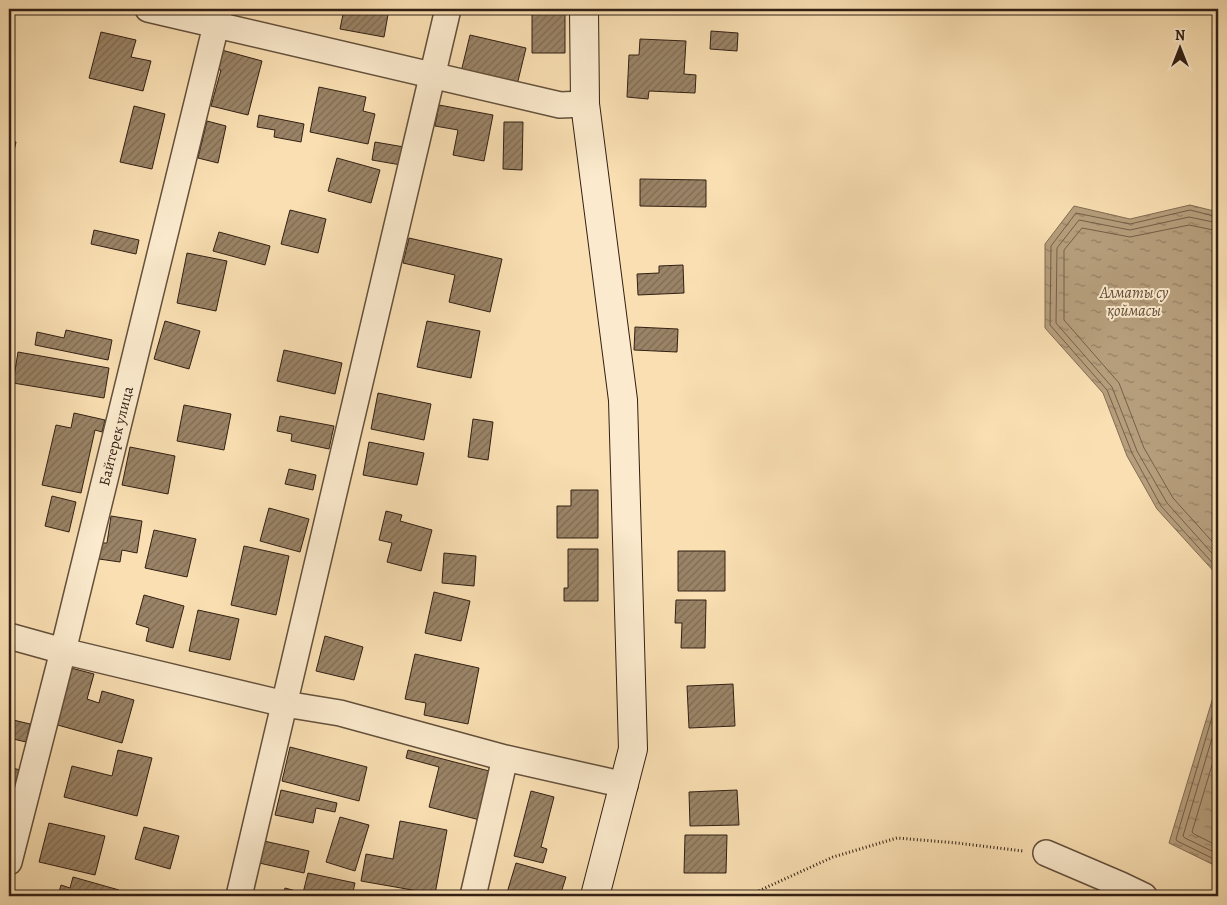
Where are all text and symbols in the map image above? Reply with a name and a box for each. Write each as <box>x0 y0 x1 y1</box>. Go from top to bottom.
north arrow <box>1154 22 1204 72</box>
text: N <box>1175 26 1185 45</box>
water label: Алматы су қоймасы <box>1099 282 1169 322</box>
street label: Байтерек улица <box>94 384 138 488</box>

